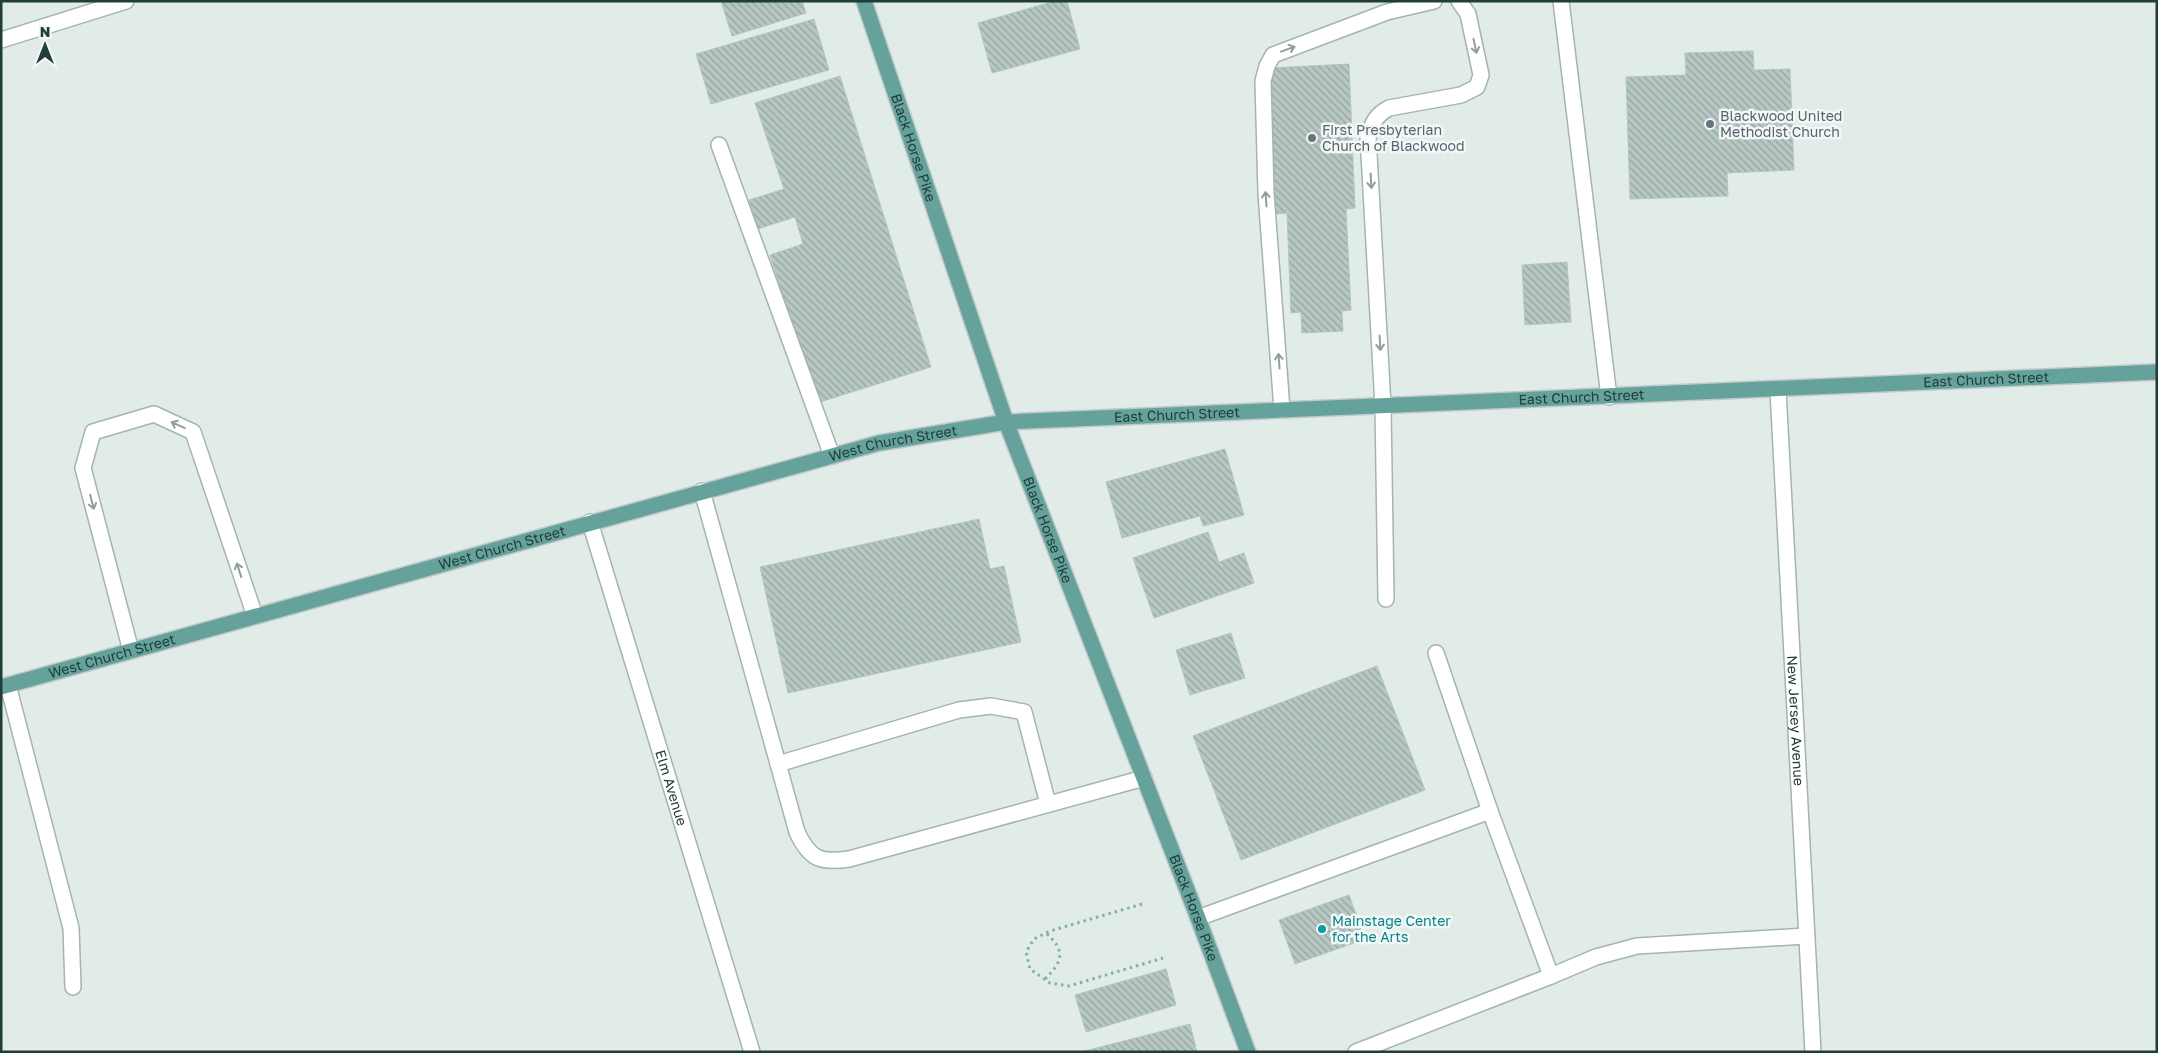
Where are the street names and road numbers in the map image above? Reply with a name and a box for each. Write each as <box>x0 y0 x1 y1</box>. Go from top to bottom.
street label: Black Horse Pike <box>888 91 940 204</box>
street label: East Church Street <box>1923 368 2049 390</box>
street label: East Church Street <box>1518 385 1645 408</box>
street label: East Church Street <box>1113 403 1240 425</box>
street label: West Church Street <box>827 421 958 465</box>
street label: Black Horse Pike <box>1020 474 1077 586</box>
street label: West Church Street <box>437 522 567 573</box>
street label: West Church Street <box>46 630 177 681</box>
street label: New Jersey Avenue <box>1784 655 1808 786</box>
street label: Elm Avenue <box>652 748 691 828</box>
street label: Black Horse Pike <box>1166 852 1222 963</box>

